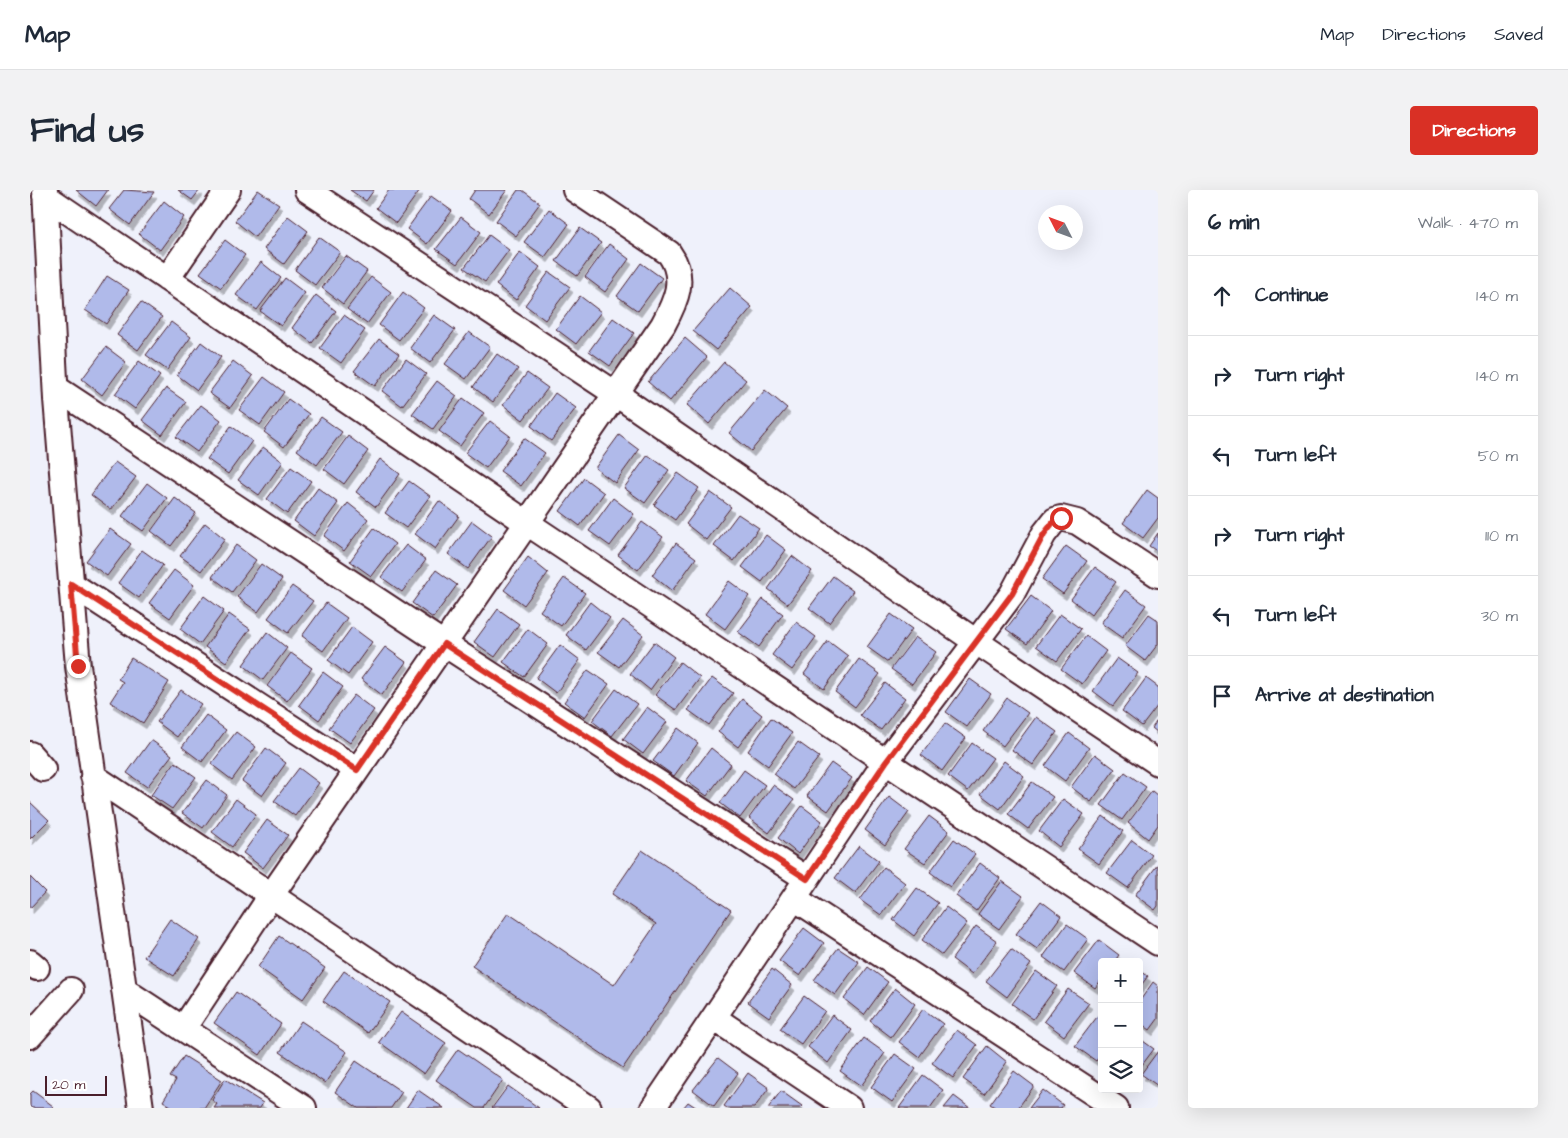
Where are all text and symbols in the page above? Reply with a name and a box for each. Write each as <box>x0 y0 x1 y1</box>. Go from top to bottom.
text: Map <box>25 18 70 52</box>
text: Map <box>1320 22 1354 47</box>
text: Directions <box>1382 22 1466 47</box>
text: Saved <box>1494 22 1543 47</box>
text: Find us <box>30 106 144 155</box>
button: Directions <box>1410 106 1538 155</box>
north arrow <box>1038 205 1083 250</box>
text: 6 min <box>1208 208 1260 237</box>
text: Walk · 470 m <box>1418 212 1518 234</box>
icon: ahead <box>1208 282 1236 310</box>
text: Continue <box>1255 282 1329 309</box>
text: 140 m <box>1476 285 1518 307</box>
icon: right <box>1208 362 1236 390</box>
text: Turn right <box>1255 362 1344 389</box>
text: 140 m <box>1476 365 1518 387</box>
icon: left <box>1208 442 1236 470</box>
text: Turn left <box>1255 442 1336 469</box>
text: 50 m <box>1478 445 1518 467</box>
route start <box>1050 507 1073 530</box>
icon: right <box>1208 522 1236 550</box>
text: Turn right <box>1255 522 1344 549</box>
text: 110 m <box>1485 525 1518 547</box>
icon: left <box>1208 602 1236 630</box>
text: Turn left <box>1255 602 1336 629</box>
text: 30 m <box>1481 605 1518 627</box>
route end <box>67 655 90 678</box>
icon: arrive <box>1208 682 1236 710</box>
text: Arrive at destination <box>1255 682 1434 709</box>
map controls <box>1098 958 1143 1093</box>
button: + <box>1098 958 1143 1003</box>
button: − <box>1098 1003 1143 1048</box>
button: layers <box>1098 1048 1143 1093</box>
scale bar <box>45 1073 108 1096</box>
text: 20 m <box>52 1075 85 1095</box>

